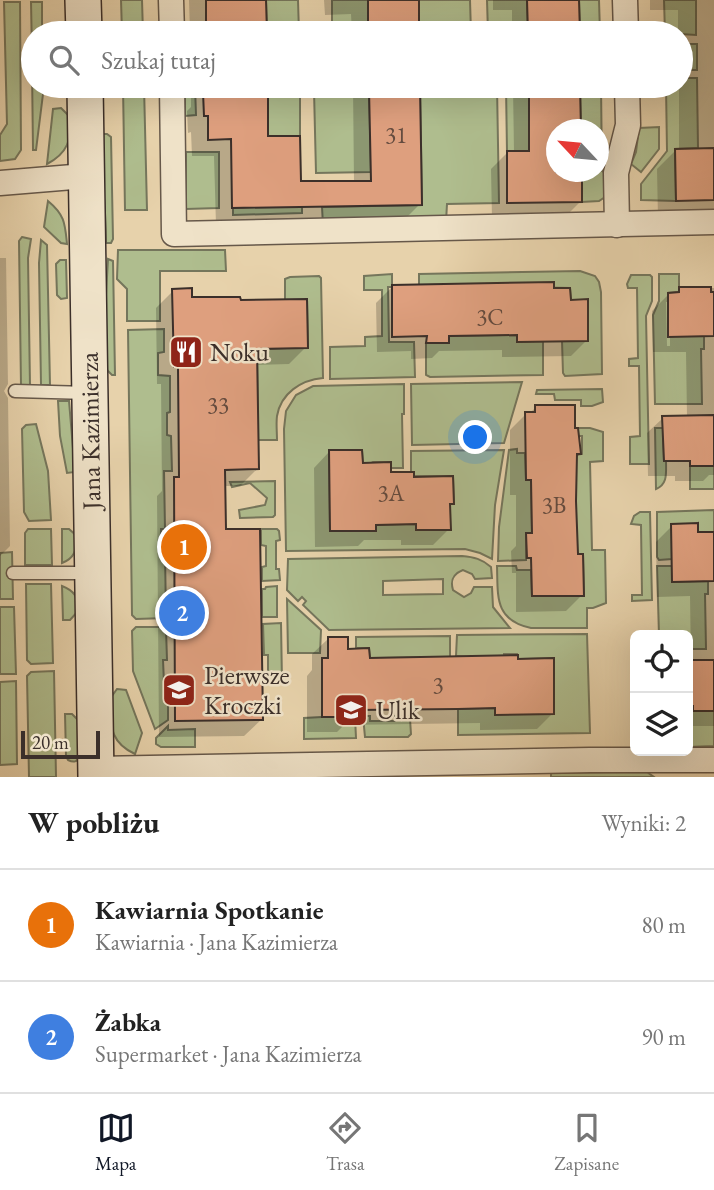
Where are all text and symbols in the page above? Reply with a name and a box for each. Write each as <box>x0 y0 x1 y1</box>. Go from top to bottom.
search box <box>21 21 693 98</box>
icon: search <box>45 41 83 79</box>
text: Szukaj tutaj <box>101 43 216 77</box>
north arrow <box>546 119 609 182</box>
house number: 31 <box>385 120 407 150</box>
house number: 3C <box>476 302 504 332</box>
restaurant icon: Noku <box>167 333 205 371</box>
place label: Noku <box>210 335 269 369</box>
street label: Jana Kazimierza <box>72 351 108 512</box>
house number: 33 <box>207 390 229 420</box>
your location <box>458 420 492 454</box>
house number: 3A <box>378 478 406 508</box>
house number: 3B <box>542 490 566 520</box>
pin: 1 <box>161 521 207 573</box>
pin: 2 <box>159 587 205 639</box>
map controls <box>630 630 693 756</box>
button: locate <box>630 630 693 693</box>
place label: Pierwsze Kroczki <box>204 658 290 722</box>
house number: 3 <box>432 670 444 700</box>
school or university icon: Pierwsze Kroczki <box>160 671 198 709</box>
school or university icon: Ulik <box>332 691 370 729</box>
place label: Ulik <box>376 693 421 727</box>
button: layers <box>630 693 693 756</box>
scale bar <box>21 728 100 760</box>
text: 20 m <box>32 730 69 755</box>
text: W pobliżu <box>28 803 159 842</box>
text: Wyniki: 2 <box>602 808 686 838</box>
text: Kawiarnia Spotkanie <box>95 893 324 927</box>
text: 1 <box>45 910 57 940</box>
text: 80 m <box>641 910 686 940</box>
text: Kawiarnia · Jana Kazimierza <box>95 927 338 957</box>
text: Żabka <box>95 1005 161 1039</box>
text: 2 <box>45 1022 57 1052</box>
text: 90 m <box>641 1022 686 1052</box>
text: Supermarket · Jana Kazimierza <box>95 1039 362 1069</box>
tab: Mapa <box>95 1109 136 1176</box>
tab: Trasa <box>326 1109 365 1176</box>
tab: Zapisane <box>554 1109 619 1176</box>

